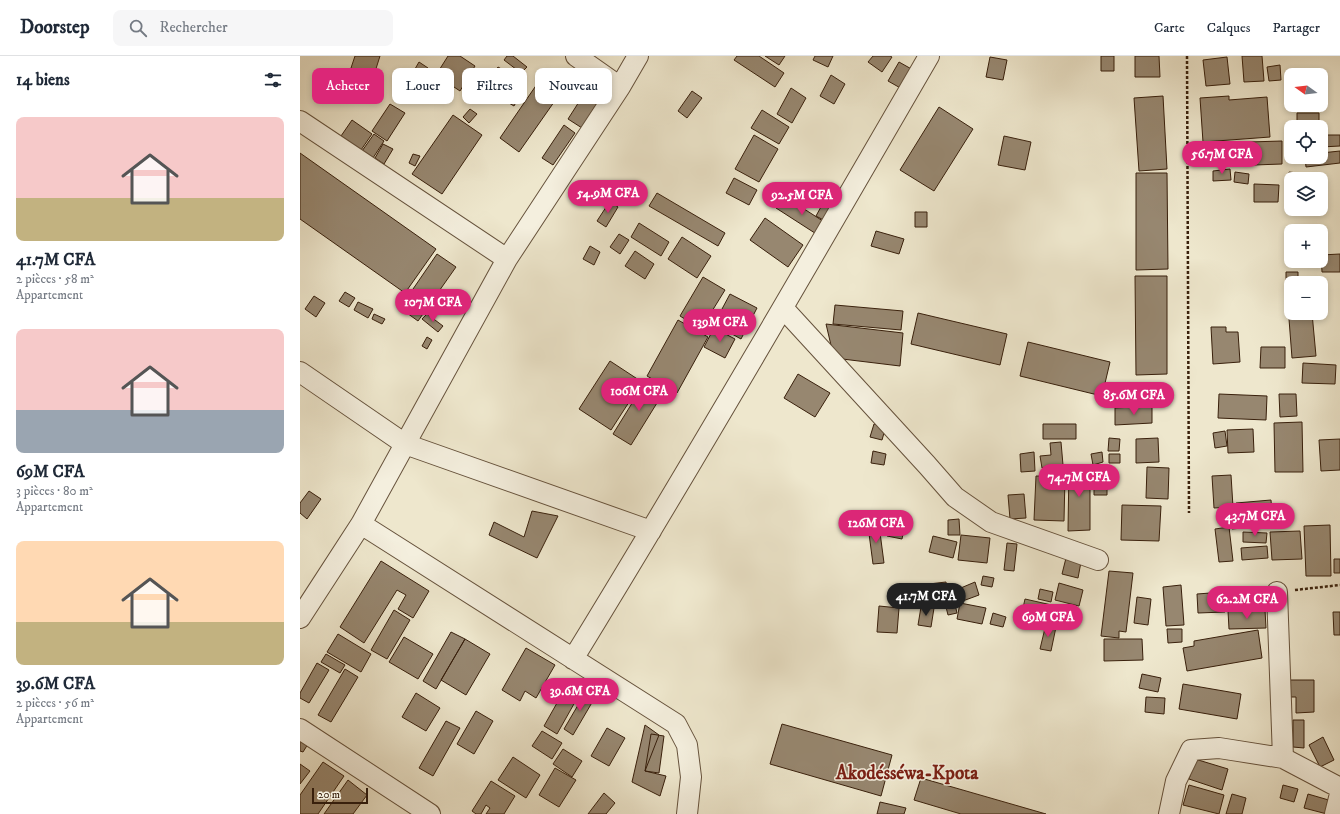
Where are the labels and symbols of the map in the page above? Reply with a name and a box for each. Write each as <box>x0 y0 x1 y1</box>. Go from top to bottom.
north arrow <box>1284 68 1328 112</box>
pin: 56.7M CFA <box>1176 141 1268 175</box>
pin: 54.9M CFA <box>562 180 654 214</box>
pin: 92.5M CFA <box>756 182 848 216</box>
pin: 107M CFA <box>392 289 474 323</box>
pin: 139M CFA <box>679 309 761 343</box>
pin: 106M CFA <box>598 378 680 412</box>
pin: 85.6M CFA <box>1088 382 1180 416</box>
pin: 74.7M CFA <box>1033 464 1125 498</box>
pin: 43.7M CFA <box>1209 503 1301 537</box>
pin: 126M CFA <box>835 510 917 544</box>
pin: 41.7M CFA <box>880 583 972 617</box>
pin: 62.2M CFA <box>1201 586 1293 620</box>
pin: 69M CFA <box>1011 604 1085 638</box>
pin: 39.6M CFA <box>534 678 626 712</box>
district label: Akodésséwa-Kpota <box>835 762 979 785</box>
scale bar <box>312 786 368 805</box>

